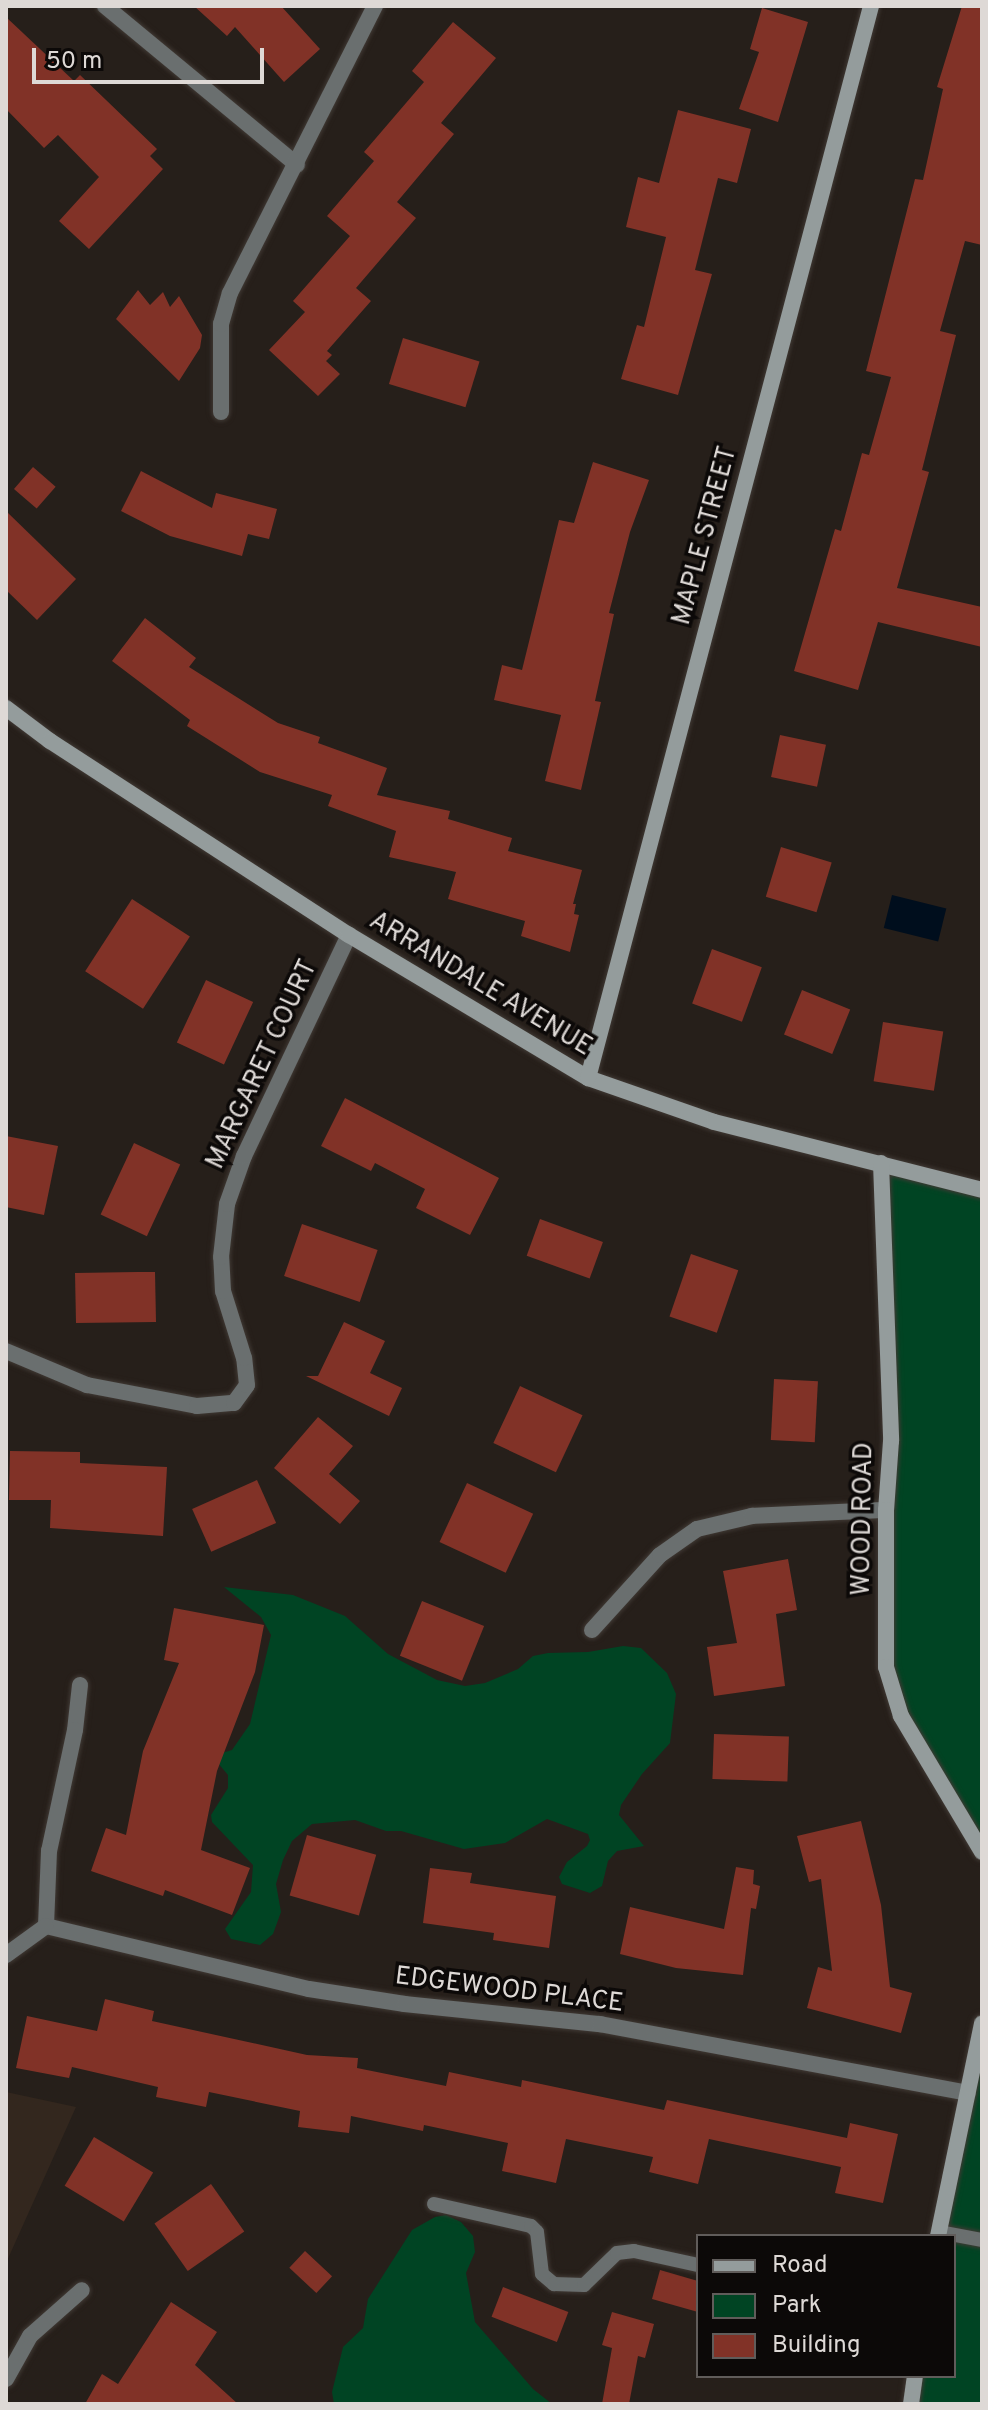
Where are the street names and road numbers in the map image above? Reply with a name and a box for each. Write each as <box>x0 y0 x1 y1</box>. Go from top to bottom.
street label: MAPLE STREET <box>667 443 745 629</box>
street label: ARRANDALE AVENUE <box>362 906 598 1064</box>
street label: MARGARET COURT <box>201 955 325 1175</box>
street label: WOOD ROAD <box>847 1442 881 1596</box>
street label: EDGEWOOD PLACE <box>393 1962 625 2020</box>

